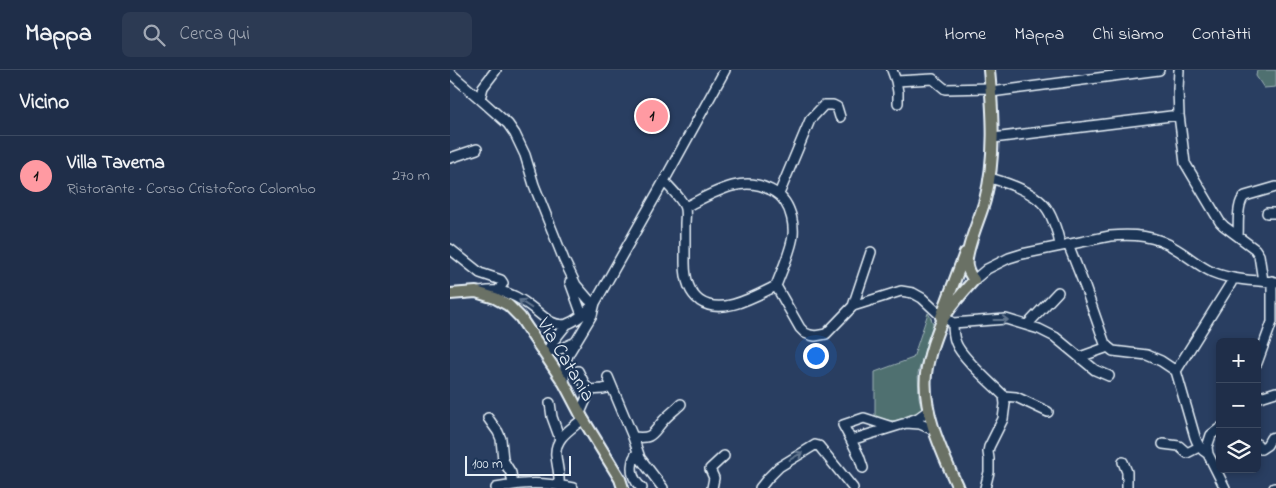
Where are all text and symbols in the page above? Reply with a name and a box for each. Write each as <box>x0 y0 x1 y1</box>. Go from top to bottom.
search box <box>122 12 472 57</box>
text: Mappa <box>25 17 92 52</box>
icon: search <box>140 21 168 49</box>
text: Cerca qui <box>180 21 250 48</box>
text: Home <box>944 22 986 48</box>
text: Mappa <box>1014 22 1064 48</box>
text: Chi siamo <box>1092 22 1164 48</box>
text: Contatti <box>1192 22 1251 48</box>
text: Vicino <box>20 88 69 118</box>
pin: 1 <box>636 97 668 135</box>
text: Villa Taverna <box>67 150 165 177</box>
text: 1 <box>33 164 39 188</box>
text: 270 m <box>392 164 430 188</box>
text: Ristorante · Corso Cristoforo Colombo <box>67 177 316 201</box>
one-way arrow <box>519 298 533 308</box>
street label: Via Catania <box>528 312 601 408</box>
one-way arrow <box>992 315 1009 325</box>
map controls <box>1216 338 1261 473</box>
button: + <box>1216 338 1261 383</box>
your location <box>803 343 829 369</box>
button: − <box>1216 383 1261 428</box>
button: layers <box>1216 428 1261 473</box>
one-way arrow <box>789 451 803 461</box>
scale bar <box>465 453 571 476</box>
text: 100 m <box>472 454 503 475</box>

